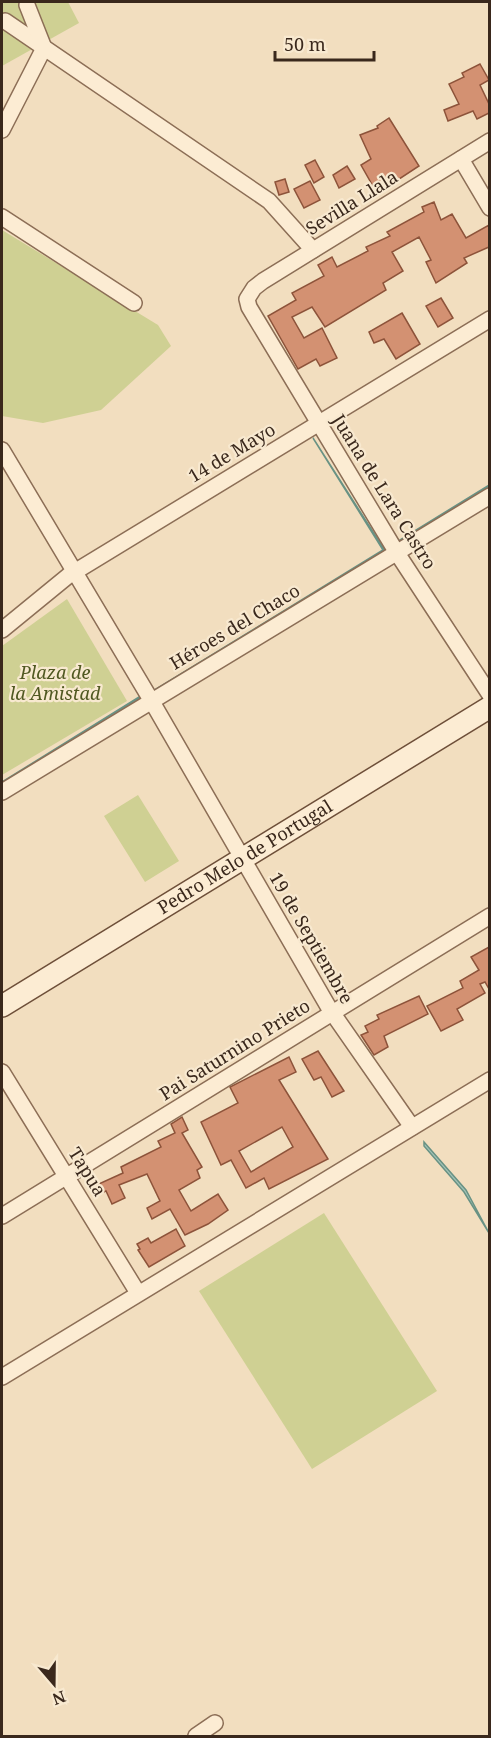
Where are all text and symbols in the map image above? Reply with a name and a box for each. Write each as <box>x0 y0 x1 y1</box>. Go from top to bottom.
scale bar <box>275 24 374 62</box>
text: 50 m <box>284 32 326 56</box>
street label: Sevilla Llala <box>301 164 402 240</box>
street label: Juana de Lara Castro <box>327 409 442 574</box>
street label: 14 de Mayo <box>184 417 279 488</box>
street label: Héroes del Chaco <box>165 578 304 675</box>
park label: Plaza de la Amistad <box>10 660 101 705</box>
street label: Pedro Melo de Portugal <box>153 793 337 919</box>
street label: 19 de Septiembre <box>264 867 359 1008</box>
street label: Pai Saturnino Prieto <box>155 993 314 1105</box>
street label: Tapua <box>64 1143 112 1200</box>
north arrow <box>24 1654 84 1714</box>
text: N <box>49 1686 69 1711</box>

